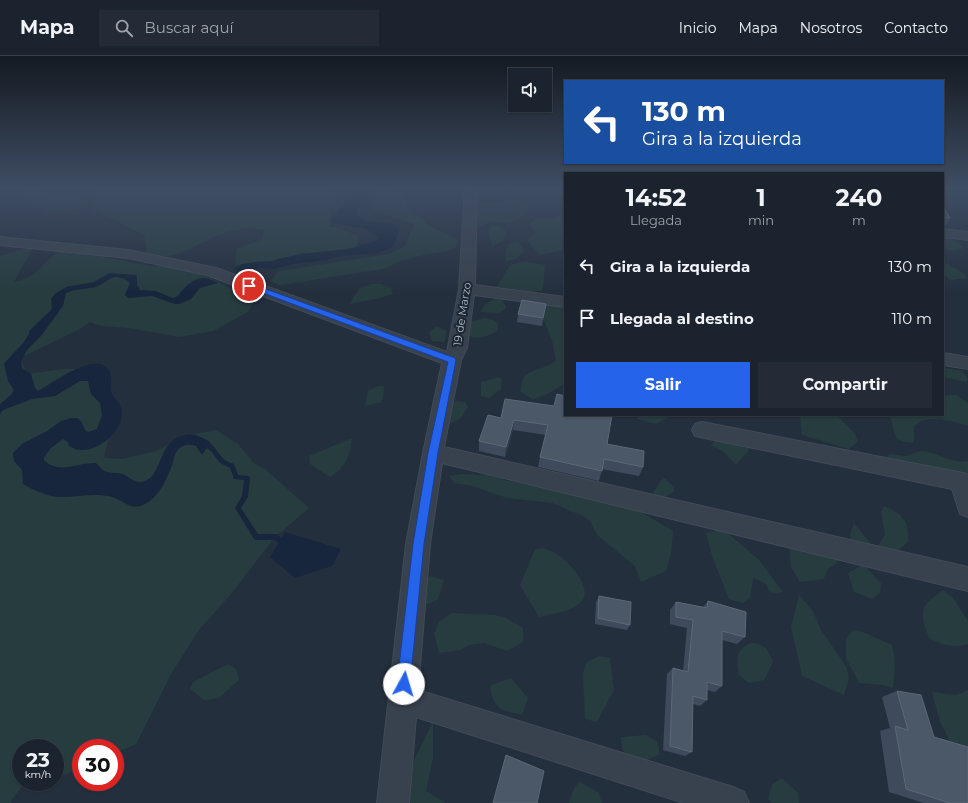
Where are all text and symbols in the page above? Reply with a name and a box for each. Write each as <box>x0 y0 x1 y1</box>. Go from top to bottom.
search box <box>99 10 379 46</box>
text: Mapa <box>20 16 75 39</box>
icon: search <box>113 17 135 39</box>
text: Buscar aquí <box>145 18 234 37</box>
text: Inicio <box>679 19 716 37</box>
text: Mapa <box>738 19 778 37</box>
text: Nosotros <box>800 19 862 37</box>
text: Contacto <box>884 19 948 37</box>
map controls <box>508 68 552 112</box>
button: sound <box>508 68 552 112</box>
text: 130 m <box>642 94 726 128</box>
icon: left <box>576 96 628 148</box>
text: Gira a la izquierda <box>642 128 802 150</box>
text: 14:52 <box>626 183 686 212</box>
text: 1 <box>756 183 766 212</box>
text: 240 <box>836 183 882 212</box>
text: Llegada <box>630 212 682 228</box>
text: min <box>748 212 774 228</box>
text: m <box>852 212 866 228</box>
icon: left <box>576 255 598 277</box>
text: Gira a la izquierda <box>610 257 750 276</box>
text: 130 m <box>888 257 932 276</box>
pin <box>232 269 266 303</box>
icon: arrive <box>238 275 260 297</box>
street label: 19 de Marzo <box>450 281 474 347</box>
icon: arrive <box>576 307 598 329</box>
text: Llegada al destino <box>610 309 754 328</box>
text: 110 m <box>891 309 932 328</box>
button: Salir <box>576 362 750 408</box>
button: Compartir <box>758 362 932 408</box>
position arrow <box>383 663 425 705</box>
speed limit sign: 30 <box>72 739 124 791</box>
text: 23 <box>26 748 50 772</box>
text: km/h <box>25 768 51 781</box>

